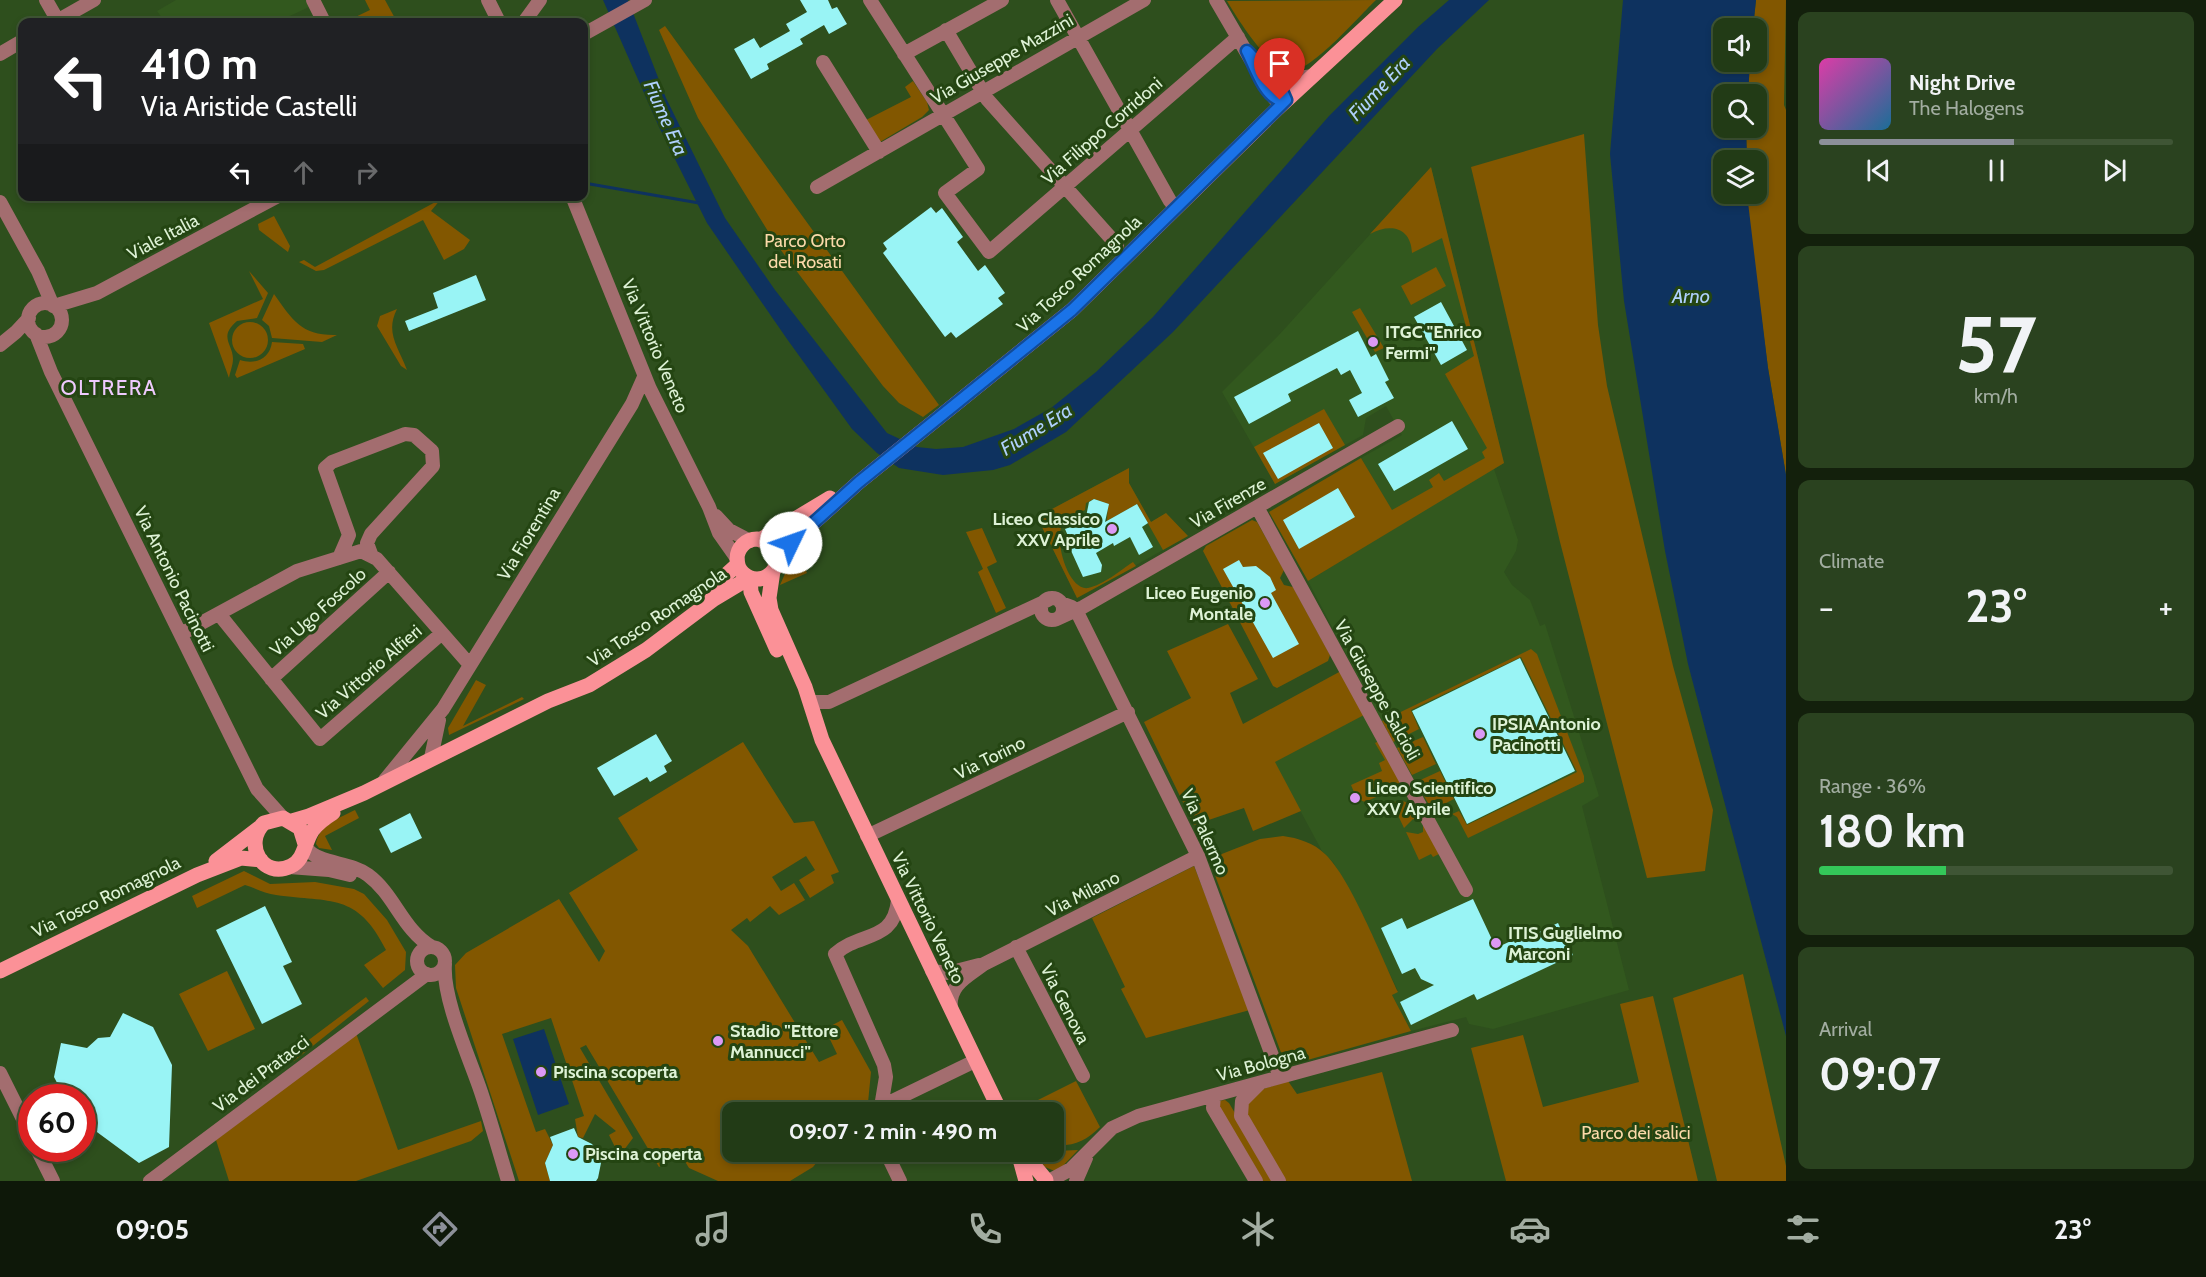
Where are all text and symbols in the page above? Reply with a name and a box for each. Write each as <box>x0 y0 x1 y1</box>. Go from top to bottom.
street label: Via Giuseppe Mazzini <box>927 9 1077 109</box>
map controls <box>1713 18 1767 204</box>
button: sound <box>1713 18 1767 72</box>
text: 410 m <box>141 38 258 90</box>
pin <box>1254 38 1305 100</box>
icon: left <box>42 42 120 120</box>
icon: arrive <box>1263 47 1296 80</box>
water label: Fiume Era <box>1343 51 1415 125</box>
text: Night Drive <box>1909 69 2015 96</box>
street label: Via Filippo Corridoni <box>1037 72 1167 190</box>
water label: Fiume Era <box>639 77 693 159</box>
button: search <box>1713 84 1767 138</box>
text: Via Aristide Castelli <box>141 90 357 123</box>
text: The Halogens <box>1909 96 2024 120</box>
button: layers <box>1713 150 1767 204</box>
icon: previous <box>1862 154 1895 187</box>
icon: pause <box>1980 154 2013 187</box>
icon: next <box>2098 154 2131 187</box>
icon: left <box>224 156 257 189</box>
icon: ahead <box>287 156 320 189</box>
icon: right <box>350 156 383 189</box>
street label: Viale Italia <box>124 209 203 265</box>
street label: Via Tosco Romagnola <box>1012 210 1146 337</box>
park label: Parco Orto del Rosati <box>764 230 846 273</box>
street label: Via Vittorio Veneto <box>617 276 693 416</box>
water label: Arno <box>1671 284 1710 308</box>
text: 57 <box>1955 297 2037 392</box>
place label: ITGC "Enrico Fermi" <box>1385 321 1482 364</box>
marker: ITGC "Enrico Fermi" <box>1366 335 1380 349</box>
district label: OLTRERA <box>61 375 157 400</box>
text: km/h <box>1974 384 2018 408</box>
water label: Fiume Era <box>996 398 1076 460</box>
street label: Via Firenze <box>1186 473 1270 533</box>
street label: Via Fiorentina <box>493 483 566 584</box>
street label: Via Antonio Pacinotti <box>129 503 219 655</box>
place label: Liceo Classico XXV Aprile <box>992 508 1100 551</box>
position arrow <box>759 511 823 575</box>
marker: Liceo Classico XXV Aprile <box>1105 522 1119 536</box>
text: Climate <box>1819 549 1884 573</box>
street label: Via Tosco Romagnola <box>584 562 731 672</box>
street label: Via Ugo Foscolo <box>265 563 371 661</box>
text: 23° <box>1965 579 2027 633</box>
place label: Liceo Eugenio Montale <box>1145 582 1253 625</box>
text: − <box>1819 587 1834 627</box>
text: + <box>2158 587 2173 627</box>
marker: Liceo Eugenio Montale <box>1258 596 1272 610</box>
street label: Via Giuseppe Salcioli <box>1329 616 1425 764</box>
street label: Via Vittorio Alfieri <box>312 620 426 724</box>
place label: IPSIA Antonio Pacinotti <box>1492 713 1601 756</box>
marker: IPSIA Antonio Pacinotti <box>1473 727 1487 741</box>
street label: Via Torino <box>951 731 1029 785</box>
text: Range · 36% <box>1819 774 1926 798</box>
place label: Liceo Scientifico XXV Aprile <box>1366 777 1494 820</box>
street label: Via Palermo <box>1176 786 1234 878</box>
marker: Liceo Scientifico XXV Aprile <box>1348 791 1362 805</box>
text: 180 km <box>1819 804 1966 858</box>
street label: Via Vittorio Veneto <box>887 849 969 987</box>
street label: Via Tosco Romagnola <box>28 851 184 942</box>
street label: Via Milano <box>1043 866 1123 922</box>
place label: ITIS Guglielmo Marconi <box>1508 922 1622 965</box>
marker: ITIS Guglielmo Marconi <box>1489 936 1503 950</box>
street label: Via Genova <box>1036 960 1095 1048</box>
text: Arrival <box>1819 1017 1872 1041</box>
place label: Stadio "Ettore Mannucci" <box>730 1020 838 1063</box>
street label: Via dei Pratacci <box>209 1031 313 1117</box>
marker: Stadio "Ettore Mannucci" <box>711 1034 725 1048</box>
street label: Via Bologna <box>1214 1042 1308 1086</box>
text: 09:07 <box>1819 1047 1941 1101</box>
place label: Piscina scoperta <box>553 1061 678 1083</box>
marker: Piscina scoperta <box>534 1065 548 1079</box>
speed limit sign: 60 <box>18 1084 96 1162</box>
text: 09:07 · 2 min · 490 m <box>789 1118 997 1145</box>
park label: Parco dei salici <box>1581 1122 1691 1144</box>
place label: Piscina coperta <box>585 1143 702 1165</box>
marker: Piscina coperta <box>566 1147 580 1161</box>
icon: directions <box>419 1208 461 1250</box>
icon: music <box>692 1208 734 1250</box>
icon: phone <box>964 1208 1006 1250</box>
icon: climate <box>1237 1208 1279 1250</box>
icon: car <box>1509 1208 1551 1250</box>
icon: filters <box>1782 1208 1824 1250</box>
text: 09:05 <box>115 1213 189 1246</box>
text: 23° <box>2054 1213 2091 1246</box>

